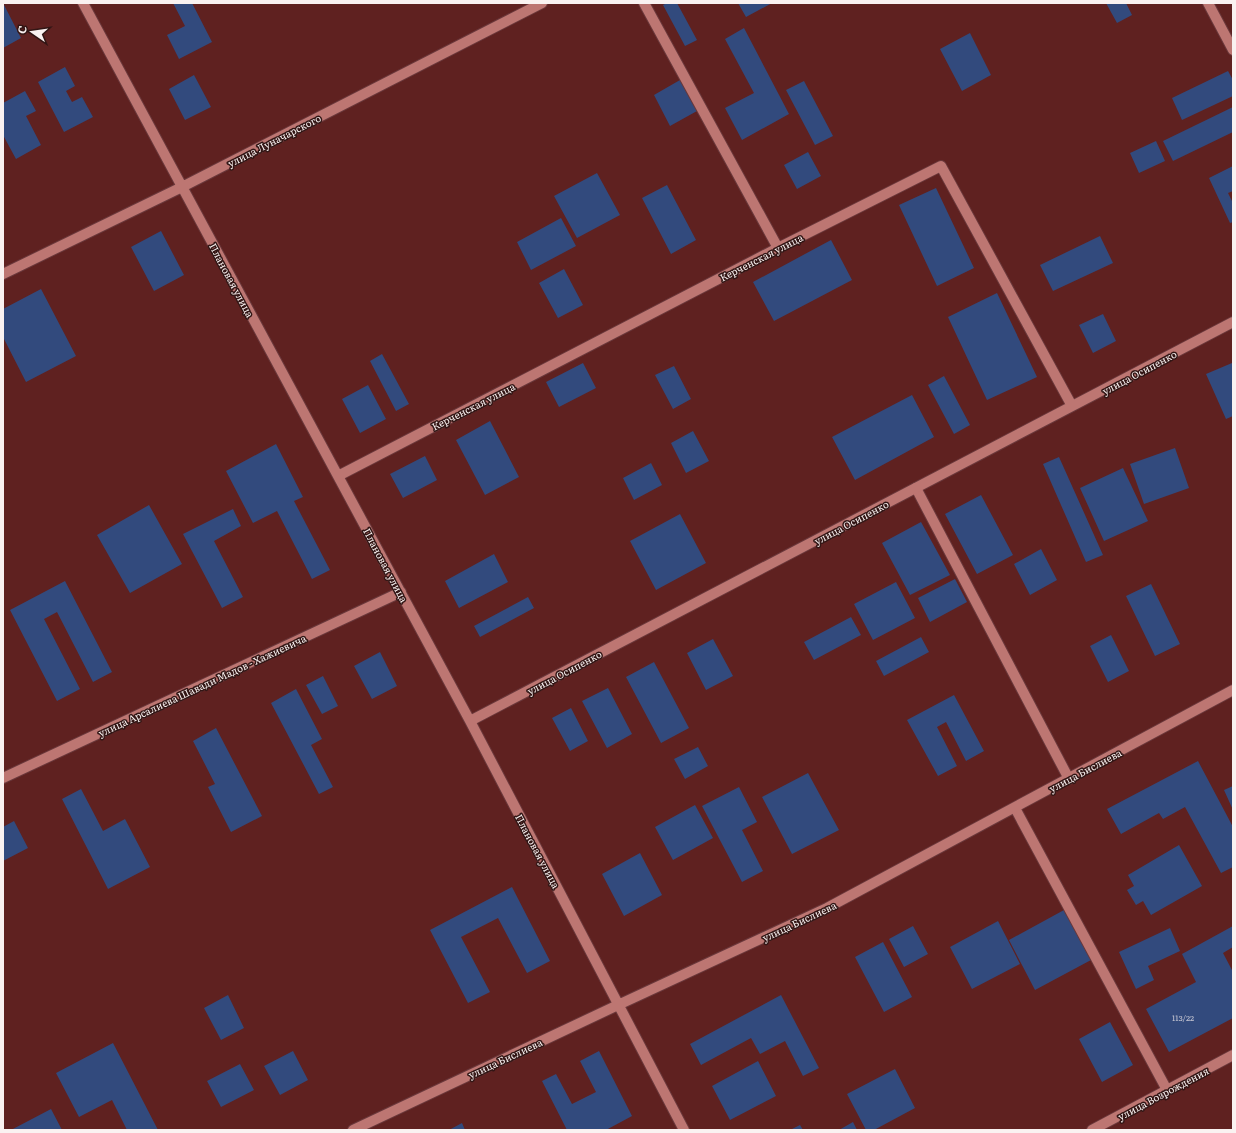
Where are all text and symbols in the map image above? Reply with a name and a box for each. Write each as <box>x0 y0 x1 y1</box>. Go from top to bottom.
north arrow <box>12 12 52 52</box>
text: С <box>13 24 30 35</box>
street label: улица Луначарского <box>225 110 324 170</box>
street label: Керченская улица <box>717 229 806 285</box>
street label: Плановая улица <box>206 240 258 320</box>
street label: улица Осипенко <box>1099 346 1179 398</box>
street label: Керченская улица <box>429 378 518 434</box>
street label: улица Осипенко <box>811 496 891 548</box>
street label: Плановая улица <box>360 525 412 605</box>
street label: улица Арсалиева Шавади Мадов - Хажиевича <box>96 630 309 740</box>
street label: улица Осипенко <box>524 646 604 698</box>
street label: улица Бислиева <box>1046 744 1125 795</box>
street label: Плановая улица <box>512 811 564 891</box>
street label: улица Бислиева <box>759 897 839 945</box>
house number: 113/22 <box>1172 1012 1194 1023</box>
street label: улица Бислиева <box>465 1034 545 1082</box>
street label: улица Возрождения <box>1115 1063 1211 1123</box>

